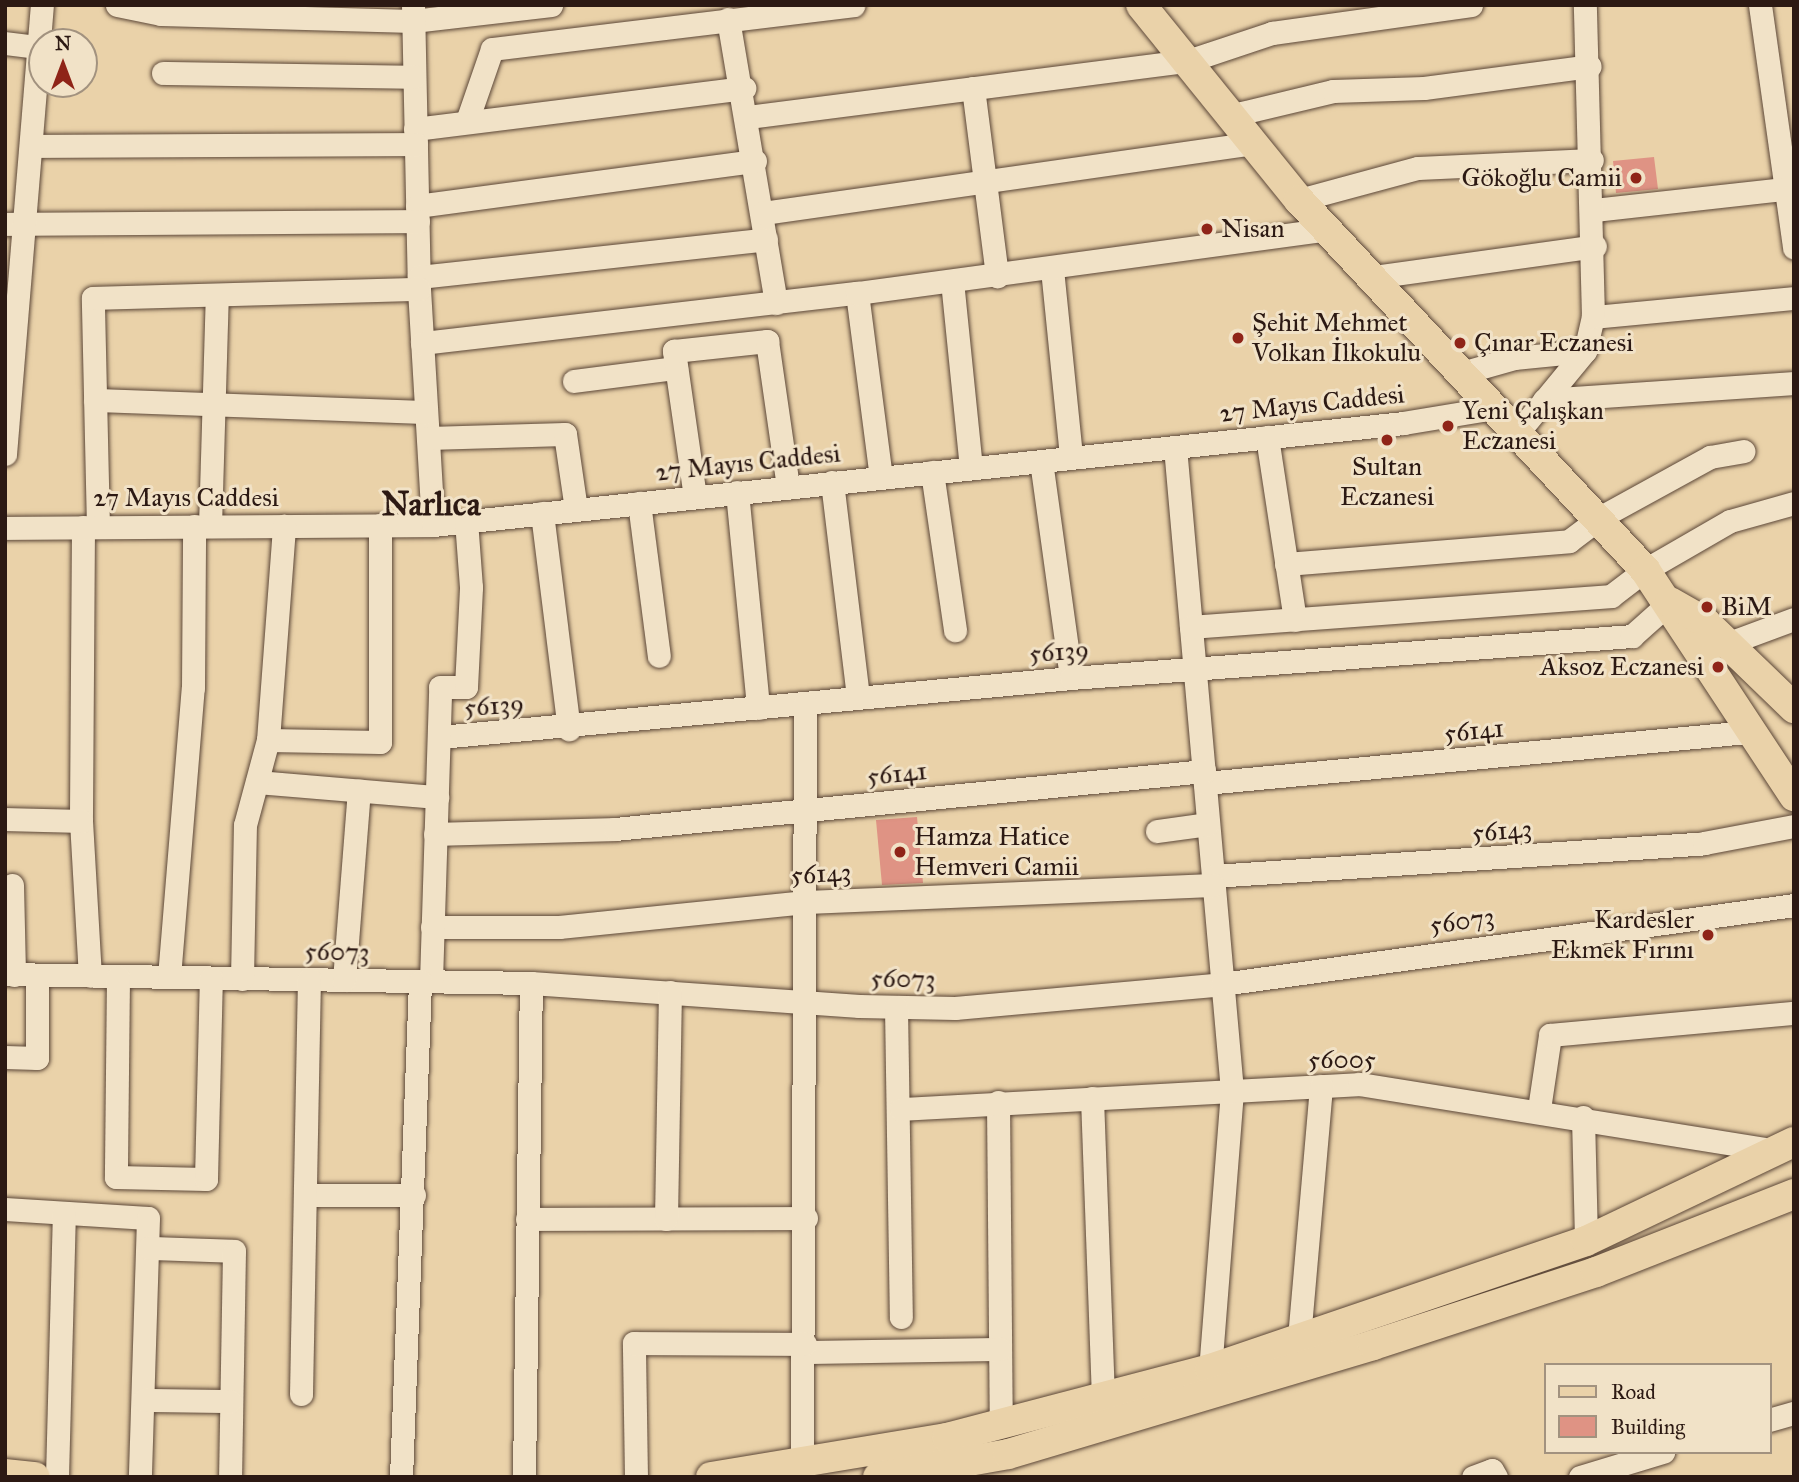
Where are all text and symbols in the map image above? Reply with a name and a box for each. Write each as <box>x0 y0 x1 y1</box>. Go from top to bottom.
north arrow <box>28 28 98 98</box>
text: N <box>55 32 71 55</box>
place label: Gökoğlu Camii <box>1461 162 1622 194</box>
marker: Gökoğlu Camii <box>1628 170 1644 186</box>
place label: Nisan <box>1221 213 1285 245</box>
marker: Nisan <box>1199 221 1215 237</box>
place label: Şehit Mehmet Volkan İlkokulu <box>1252 307 1421 368</box>
place label: Çınar Eczanesi <box>1474 327 1633 359</box>
marker: Şehit Mehmet Volkan İlkokulu <box>1230 330 1246 346</box>
marker: Çınar Eczanesi <box>1452 335 1468 351</box>
street label: 27 Mayıs Caddesi <box>1218 379 1406 429</box>
place label: Yeni Çalışkan Eczanesi <box>1462 395 1604 457</box>
marker: Yeni Çalışkan Eczanesi <box>1440 418 1456 434</box>
marker: Sultan Eczanesi <box>1379 432 1395 448</box>
street label: 27 Mayıs Caddesi <box>654 438 842 488</box>
place label: Sultan Eczanesi <box>1340 451 1434 512</box>
street label: 27 Mayıs Caddesi <box>93 482 279 514</box>
district label: Narlıca <box>381 485 481 525</box>
place label: BiM <box>1721 591 1772 623</box>
marker: BiM <box>1699 599 1715 615</box>
street label: 56139 <box>1028 634 1090 670</box>
place label: Aksoz Eczanesi <box>1540 651 1704 683</box>
marker: Aksoz Eczanesi <box>1710 659 1726 675</box>
street label: 56139 <box>463 688 525 724</box>
street label: 56141 <box>1443 713 1505 749</box>
street label: 56141 <box>865 755 929 793</box>
street label: 56143 <box>1471 813 1533 849</box>
place label: Hamza Hatice Hemveri Camii <box>914 821 1079 882</box>
marker: Hamza Hatice Hemveri Camii <box>892 844 908 860</box>
street label: 56143 <box>790 857 852 891</box>
street label: 56073 <box>1428 901 1496 941</box>
place label: Kardesler Ekmek Fırını <box>1551 904 1694 965</box>
marker: Kardesler Ekmek Fırını <box>1700 927 1716 943</box>
street label: 56073 <box>304 936 370 968</box>
street label: 56073 <box>870 963 936 995</box>
street label: 56005 <box>1308 1044 1376 1076</box>
legend <box>1544 1363 1771 1454</box>
text: Road <box>1611 1379 1656 1405</box>
text: Building <box>1611 1414 1685 1440</box>

